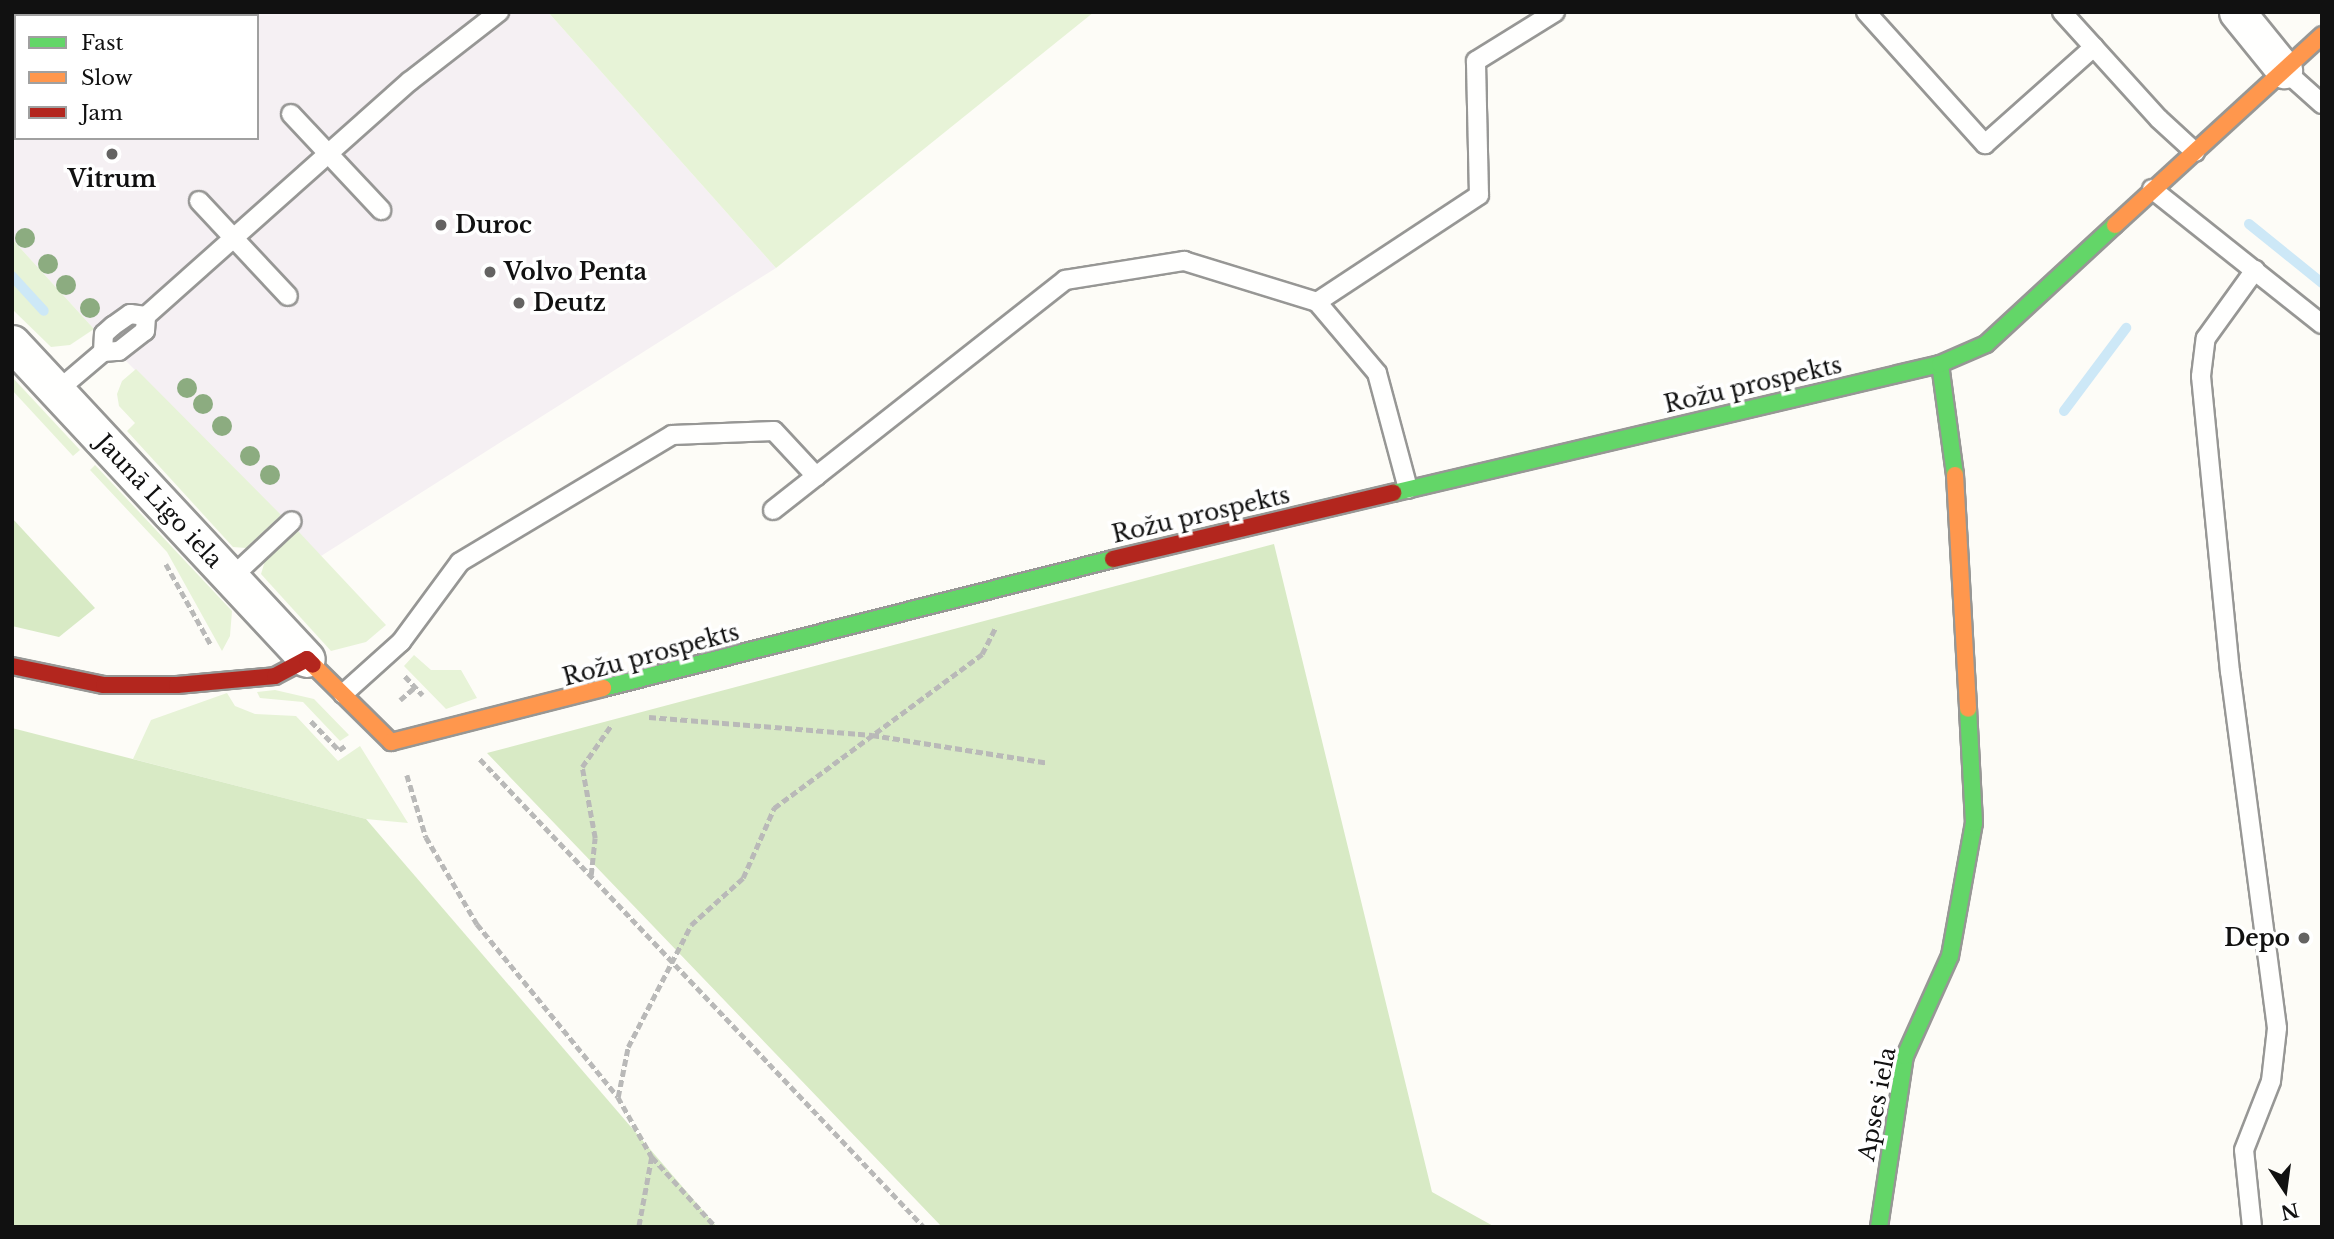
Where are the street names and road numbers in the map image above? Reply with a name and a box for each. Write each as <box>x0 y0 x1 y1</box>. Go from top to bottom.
street label: Rožu prospekts <box>1661 351 1845 419</box>
street label: Jaunā Līgo iela <box>90 428 228 574</box>
street label: Rožu prospekts <box>1109 481 1293 549</box>
street label: Rožu prospekts <box>560 618 742 692</box>
street label: Apses iela <box>1852 1045 1902 1163</box>

